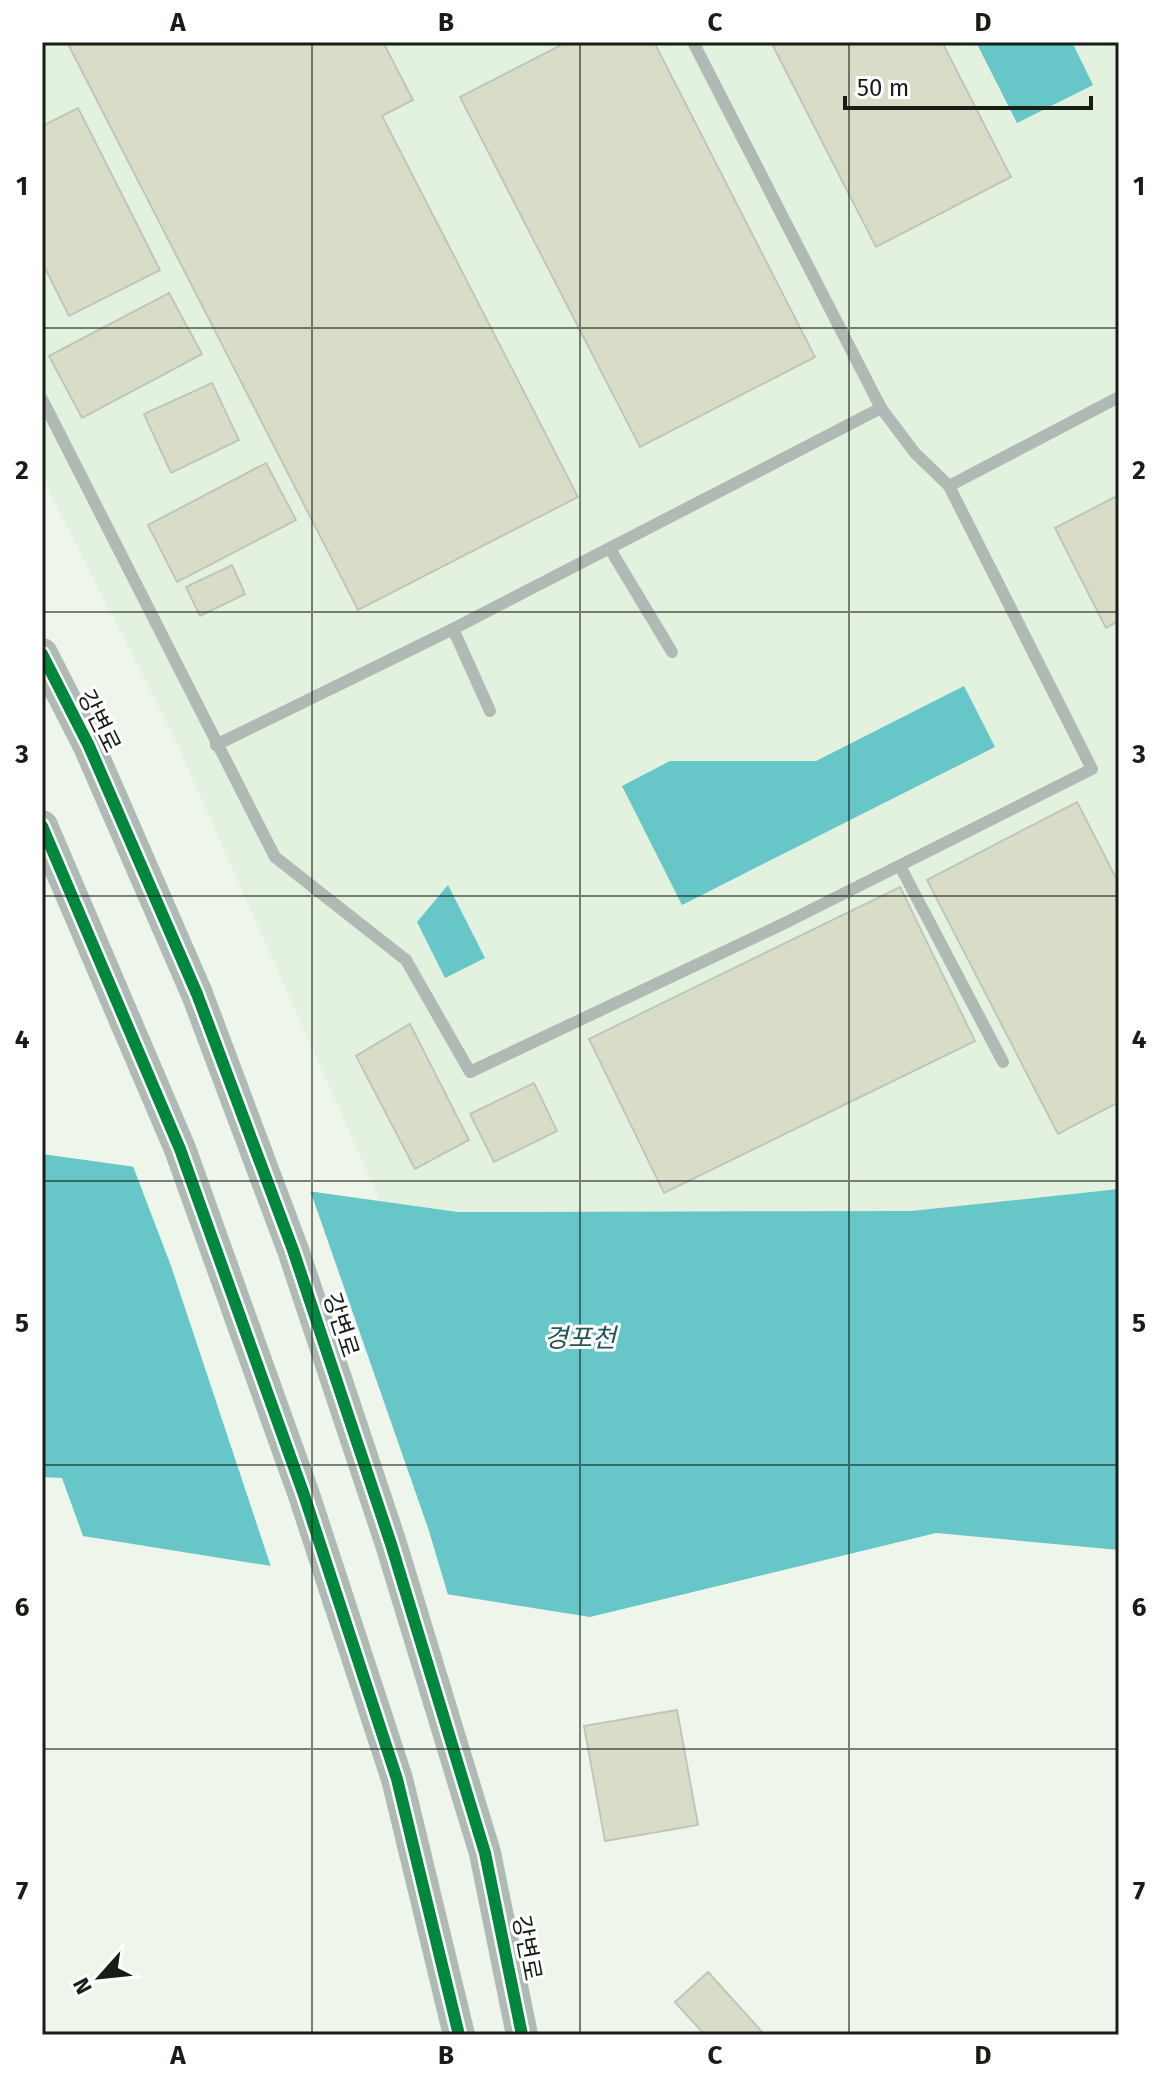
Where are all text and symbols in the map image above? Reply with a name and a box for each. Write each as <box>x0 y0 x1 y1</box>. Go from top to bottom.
text: A <box>169 7 186 38</box>
text: B <box>438 7 454 38</box>
text: C <box>708 7 723 38</box>
text: D <box>975 7 992 38</box>
scale bar <box>845 60 1091 110</box>
text: 50 m <box>857 74 909 102</box>
text: 1 <box>16 171 28 202</box>
text: 1 <box>1133 171 1145 202</box>
text: 2 <box>15 455 29 486</box>
text: 2 <box>1132 455 1146 486</box>
street label: 강변로 <box>72 685 126 757</box>
text: 3 <box>14 739 29 770</box>
text: 3 <box>1131 739 1146 770</box>
text: 4 <box>15 1024 30 1055</box>
text: 4 <box>1132 1024 1147 1055</box>
street label: 강변로 <box>317 1289 365 1361</box>
text: 5 <box>15 1308 29 1339</box>
text: 5 <box>1132 1308 1146 1339</box>
water label: 경포천 <box>544 1323 619 1354</box>
text: 6 <box>15 1592 30 1623</box>
text: 6 <box>1132 1592 1147 1623</box>
text: 7 <box>16 1876 28 1907</box>
text: 7 <box>1133 1876 1145 1907</box>
street label: 강변로 <box>507 1913 547 1983</box>
north arrow <box>60 1937 140 2017</box>
text: N <box>67 1973 98 1998</box>
text: A <box>169 2040 186 2071</box>
text: B <box>438 2040 454 2071</box>
text: C <box>708 2040 723 2071</box>
text: D <box>975 2040 992 2071</box>

